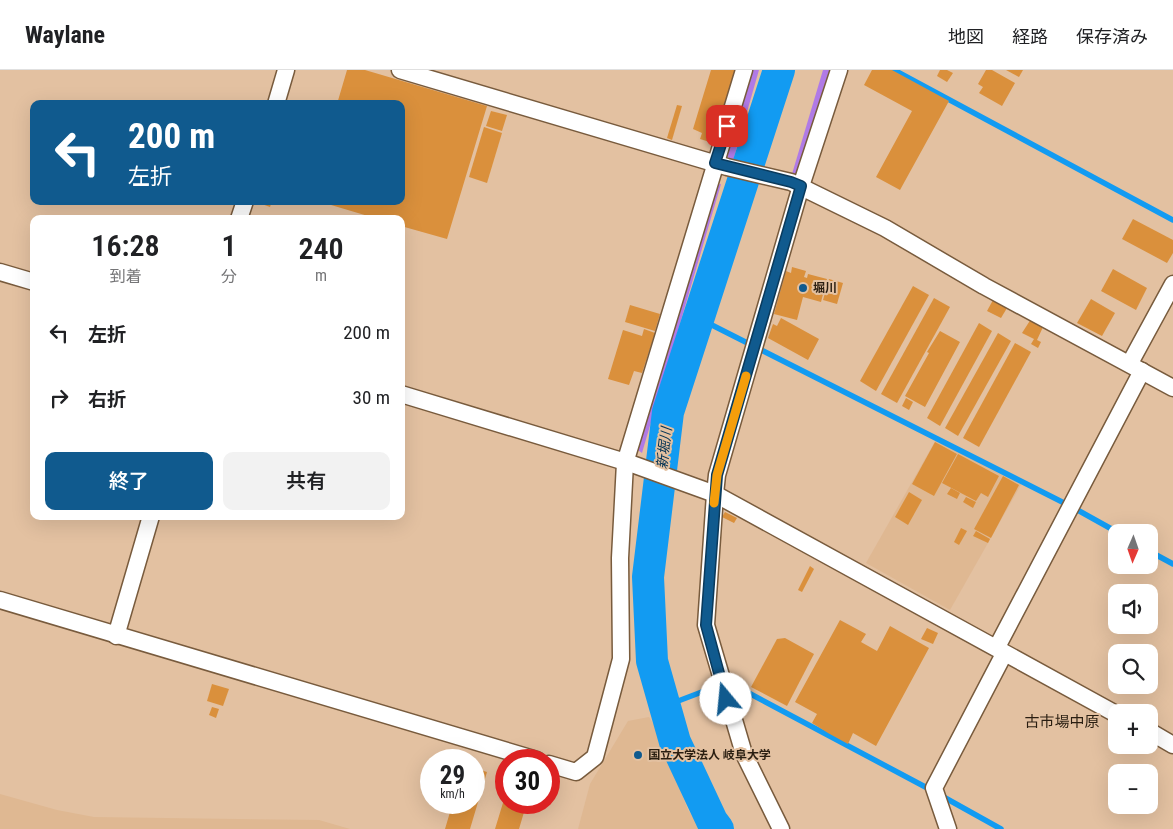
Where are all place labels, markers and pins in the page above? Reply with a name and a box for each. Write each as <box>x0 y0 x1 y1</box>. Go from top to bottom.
pin <box>706 105 748 147</box>
place label: 堀川 <box>813 281 837 295</box>
marker: 堀川 <box>797 282 809 294</box>
place label: 国立大学法人 岐阜大学 <box>648 748 771 762</box>
marker: 国立大学法人 岐阜大学 <box>632 749 644 761</box>

